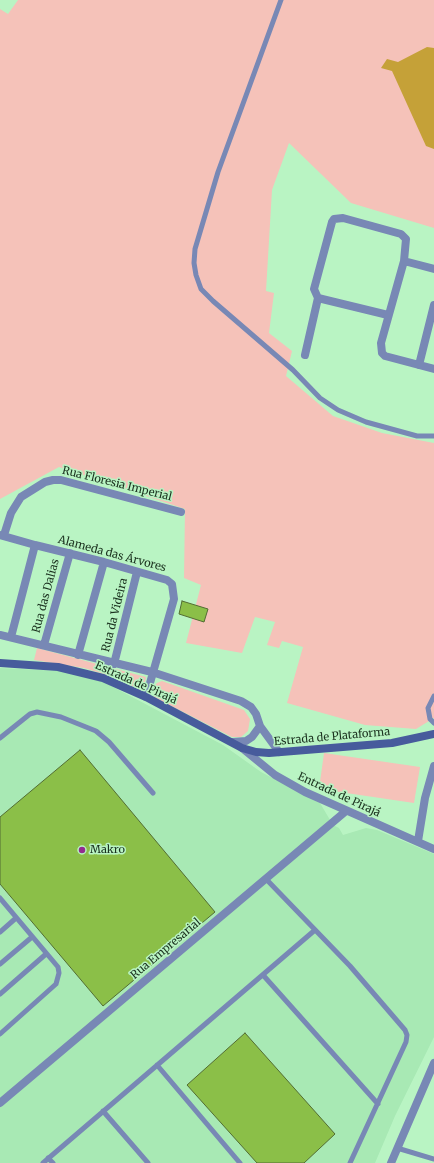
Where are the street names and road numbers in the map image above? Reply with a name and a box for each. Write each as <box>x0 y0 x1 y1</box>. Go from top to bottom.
street label: Rua Floresia Imperial <box>61 464 173 504</box>
street label: Alameda das Árvores <box>57 533 167 575</box>
street label: Rua das Dalias <box>30 558 62 634</box>
street label: Rua da Videira <box>99 577 131 653</box>
street label: Estrada de Pirajá <box>93 659 179 707</box>
street label: Estrada de Plataforma <box>273 725 391 749</box>
street label: Entrada de Pirajá <box>295 770 383 820</box>
street label: Rua Empresarial <box>128 916 204 982</box>

